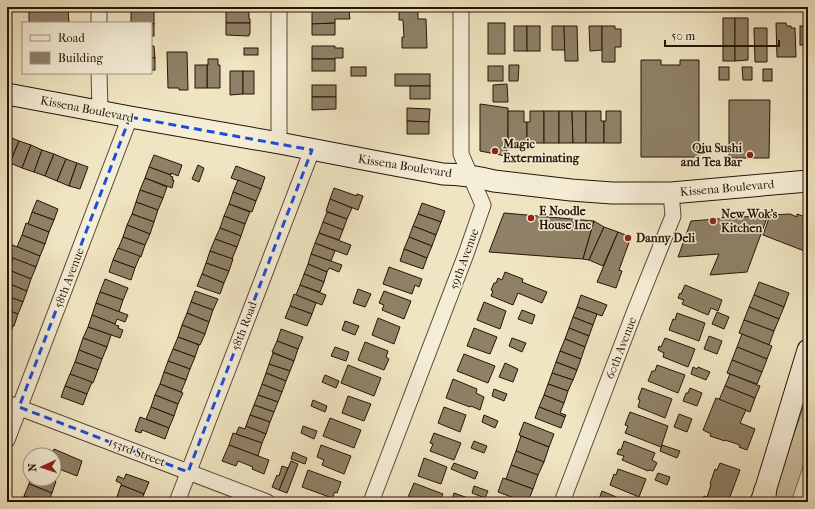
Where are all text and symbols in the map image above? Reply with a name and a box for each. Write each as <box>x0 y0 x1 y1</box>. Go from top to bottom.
legend <box>22 22 152 74</box>
scale bar <box>665 22 779 48</box>
text: 50 m <box>671 29 695 43</box>
text: Road <box>58 31 85 45</box>
text: Building <box>58 51 103 65</box>
street label: Kissena Boulevard <box>39 93 135 125</box>
place label: Magic Exterminating <box>502 137 580 166</box>
place label: Qiu Sushi and Tea Bar <box>681 141 743 169</box>
marker: Magic Exterminating <box>490 146 500 156</box>
marker: Qiu Sushi and Tea Bar <box>745 150 755 160</box>
street label: Kissena Boulevard <box>357 152 453 180</box>
street label: Kissena Boulevard <box>679 177 775 199</box>
place label: E Noodle House Inc <box>539 204 592 232</box>
place label: New Wok's Kitchen <box>721 207 778 235</box>
marker: E Noodle House Inc <box>526 213 536 223</box>
marker: New Wok's Kitchen <box>708 216 718 226</box>
street label: 59th Avenue <box>447 227 482 291</box>
place label: Danny Deli <box>636 231 696 246</box>
marker: Danny Deli <box>623 233 633 243</box>
street label: 58th Avenue <box>51 246 87 310</box>
street label: 58th Road <box>228 299 260 353</box>
street label: 60th Avenue <box>603 315 639 381</box>
street label: 153rd Street <box>106 435 168 470</box>
north arrow <box>22 447 62 487</box>
text: N <box>26 462 39 472</box>

